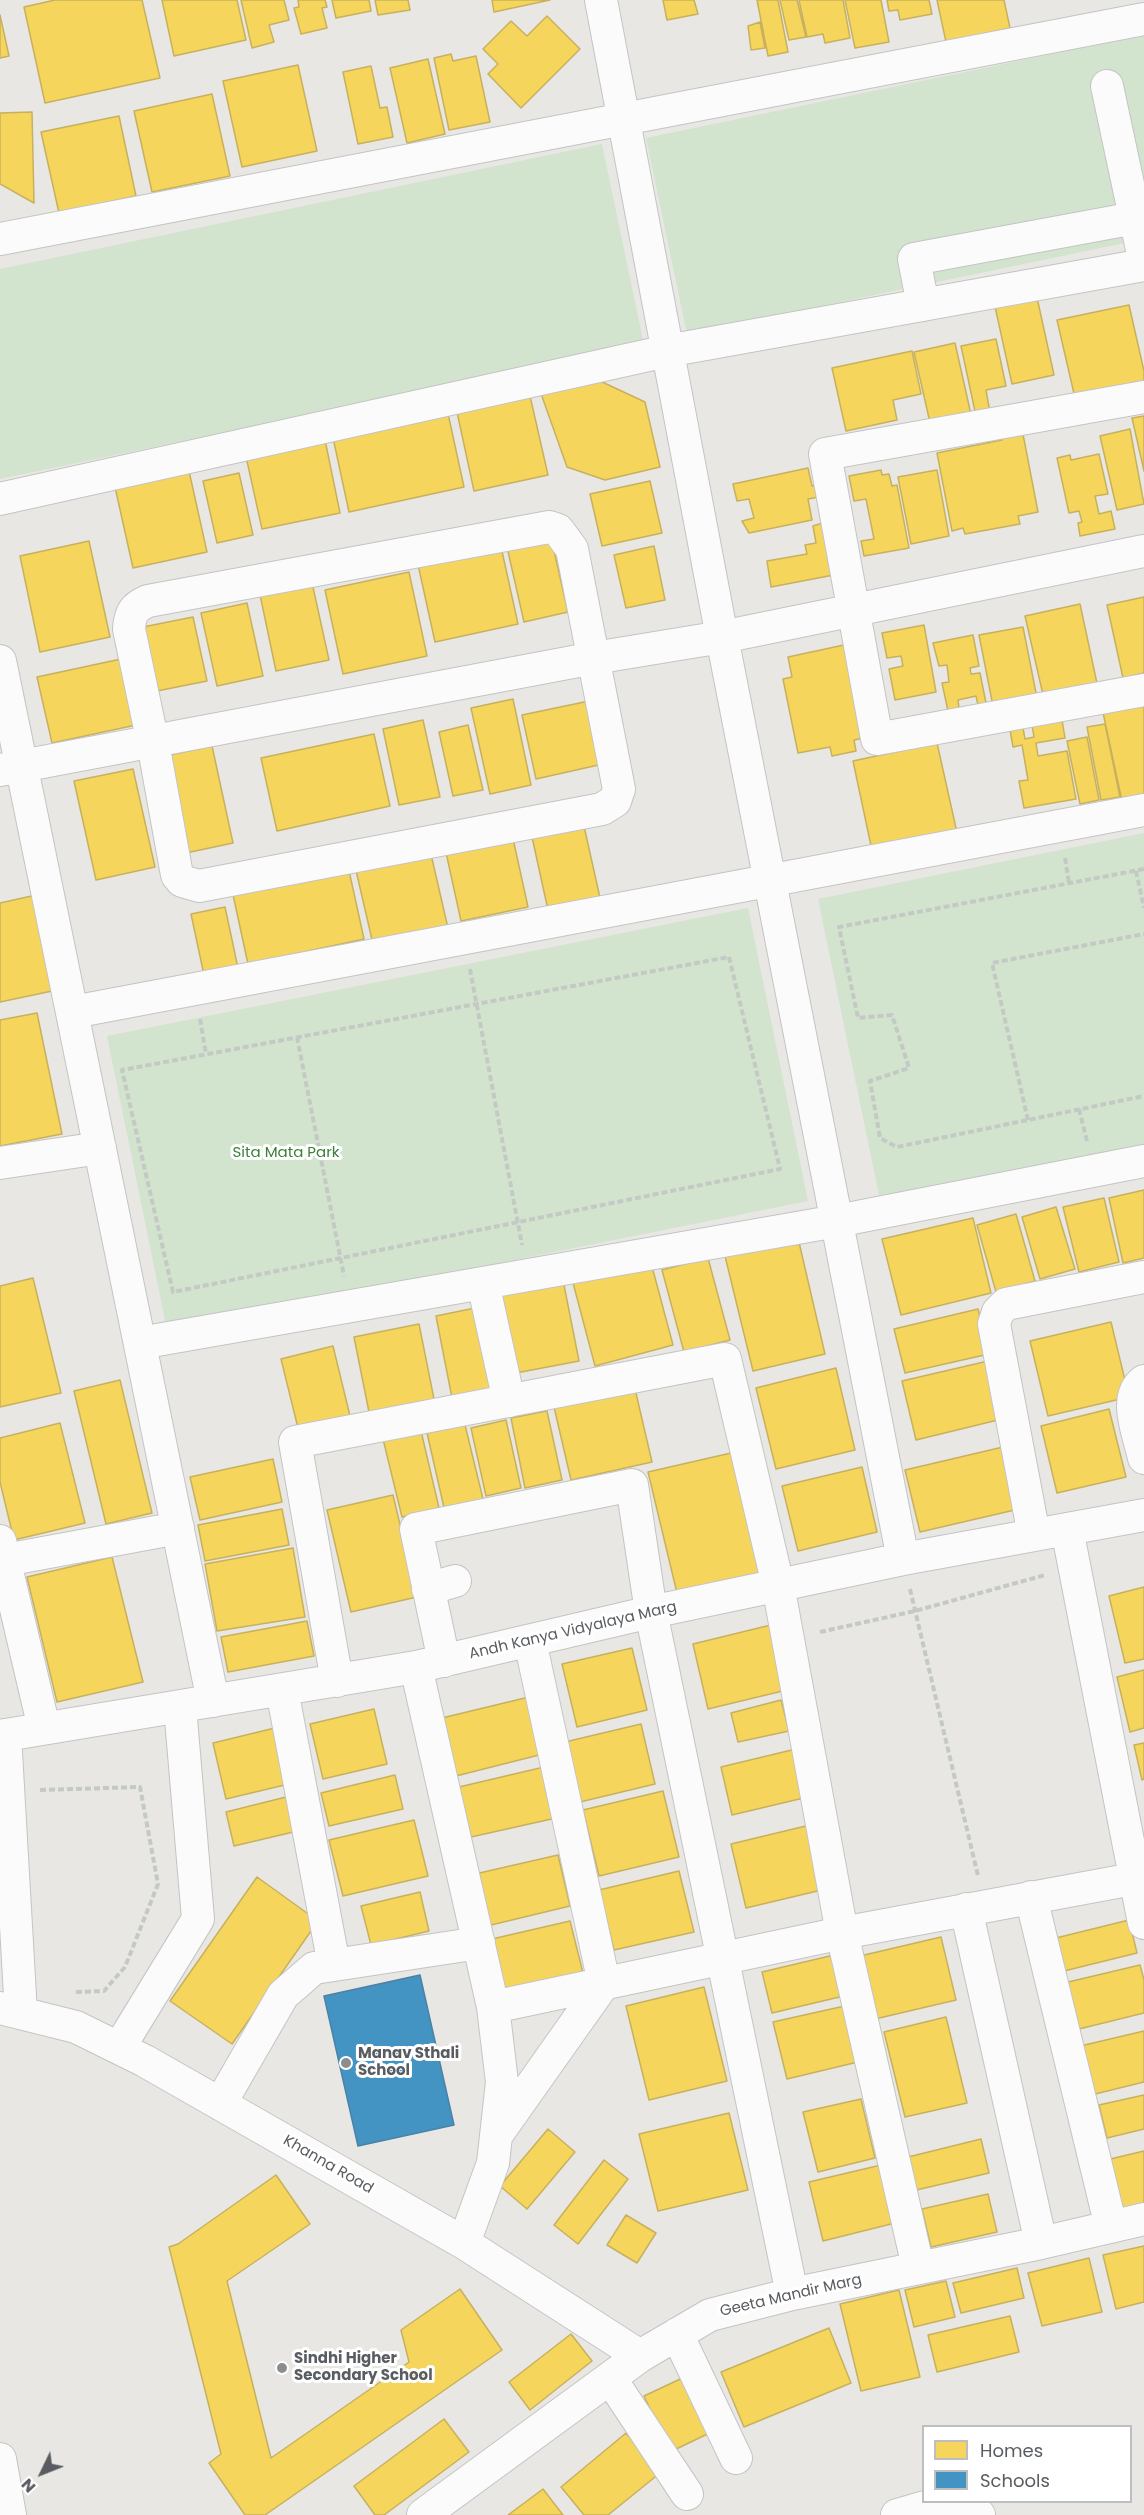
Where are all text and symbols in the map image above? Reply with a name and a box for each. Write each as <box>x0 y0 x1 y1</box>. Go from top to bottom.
park label: Sita Mata Park <box>233 1144 339 1162</box>
street label: Andh Kanya Vidyalaya Marg <box>467 1598 679 1664</box>
place label: Manav Sthali School <box>358 2045 459 2080</box>
marker: Manav Sthali School <box>339 2056 353 2070</box>
street label: Khanna Road <box>280 2132 376 2198</box>
street label: Geeta Mandir Marg <box>718 2271 864 2321</box>
place label: Sindhi Higher Secondary School <box>294 2350 433 2385</box>
marker: Sindhi Higher Secondary School <box>275 2361 289 2375</box>
legend <box>922 2425 1132 2503</box>
text: Homes <box>980 2438 1043 2463</box>
north arrow <box>12 2443 72 2503</box>
text: Schools <box>980 2468 1050 2493</box>
text: N <box>16 2473 41 2498</box>

